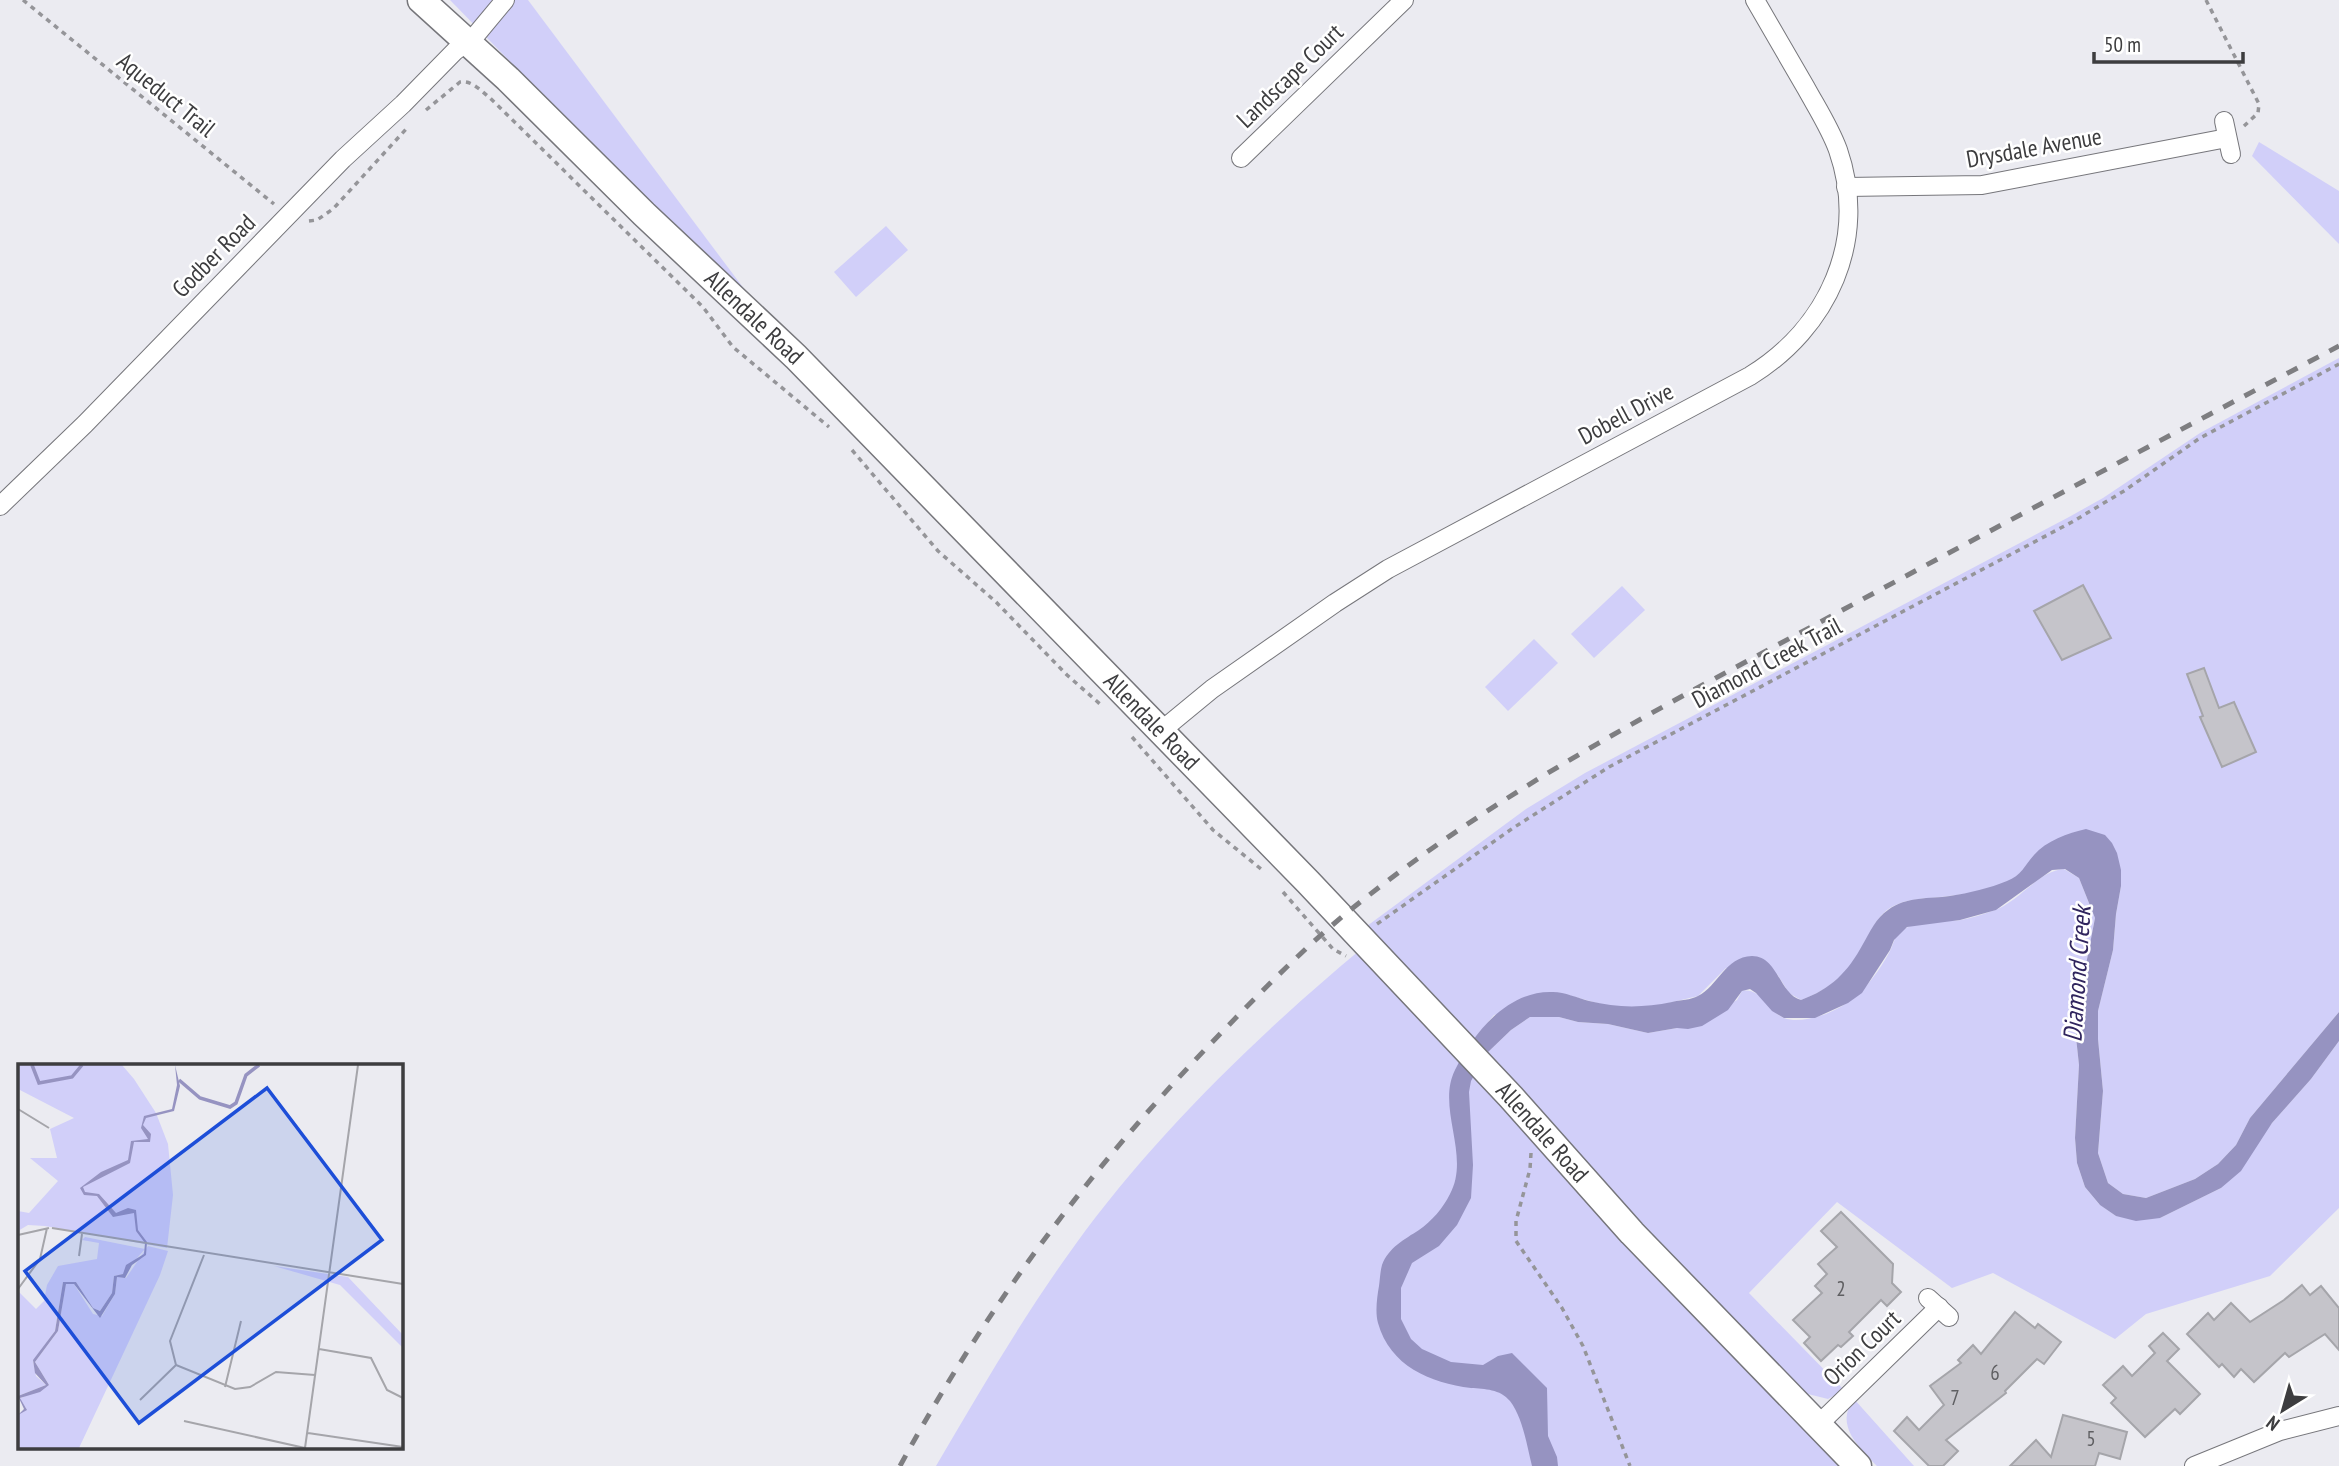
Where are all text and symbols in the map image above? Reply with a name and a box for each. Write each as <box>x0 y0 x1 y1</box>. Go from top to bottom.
street label: Landscape Court <box>1230 17 1350 134</box>
scale bar <box>2094 21 2243 65</box>
text: 50 m <box>2104 31 2141 58</box>
street label: Aqueduct Trail <box>111 45 222 144</box>
street label: Drysdale Avenue <box>1964 120 2104 175</box>
street label: Godber Road <box>165 207 262 304</box>
street label: Allendale Road <box>698 263 810 371</box>
street label: Dobell Drive <box>1573 376 1679 451</box>
street label: Diamond Creek Trail <box>1687 610 1847 715</box>
street label: Allendale Road <box>1097 666 1206 777</box>
water label: Diamond Creek <box>2055 902 2098 1043</box>
inset map <box>18 1064 402 1448</box>
street label: Allendale Road <box>1490 1075 1596 1189</box>
house number: 2 <box>1836 1275 1846 1302</box>
street label: Orion Court <box>1816 1303 1907 1392</box>
house number: 6 <box>1990 1359 2000 1386</box>
north arrow <box>2248 1375 2318 1445</box>
house number: 7 <box>1950 1384 1960 1411</box>
text: N <box>2261 1411 2284 1436</box>
house number: 5 <box>2086 1425 2096 1452</box>

